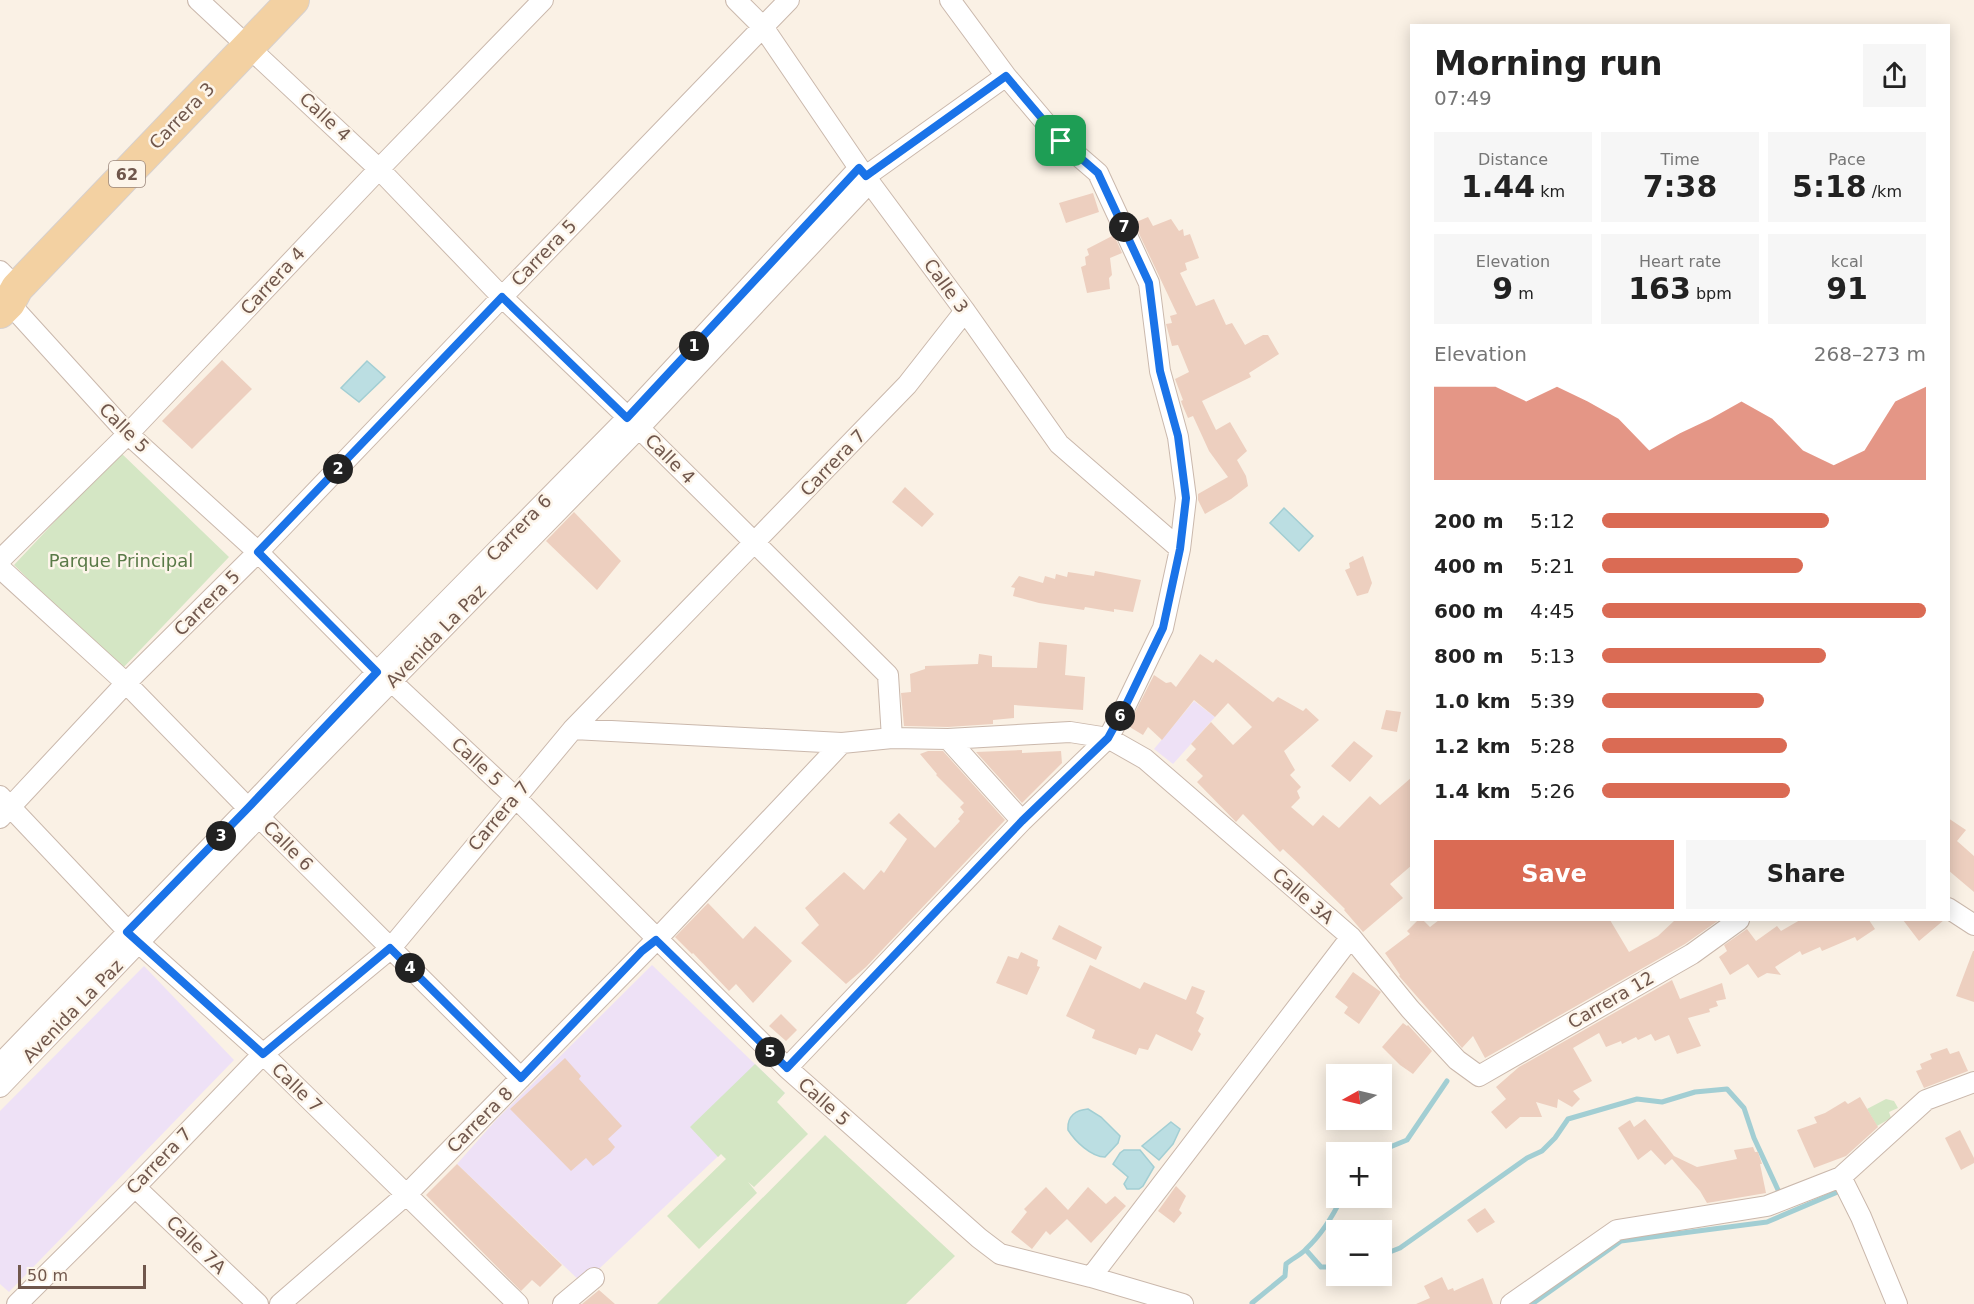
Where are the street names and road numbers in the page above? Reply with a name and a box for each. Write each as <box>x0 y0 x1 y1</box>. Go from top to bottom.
street label: Carrera 3 <box>145 78 218 153</box>
street label: Calle 4 <box>296 88 355 145</box>
road number: 62 <box>109 161 145 187</box>
street label: Carrera 5 <box>507 215 580 290</box>
street label: Carrera 4 <box>236 243 309 319</box>
street label: Calle 3 <box>920 255 973 317</box>
street label: Calle 5 <box>95 398 154 457</box>
street label: Carrera 7 <box>796 425 869 500</box>
street label: Calle 4 <box>641 429 700 488</box>
street label: Carrera 6 <box>482 490 555 565</box>
street label: Carrera 5 <box>169 565 244 640</box>
street label: Avenida La Paz <box>381 580 490 691</box>
street label: Calle 5 <box>448 733 507 790</box>
street label: Carrera 7 <box>463 777 534 855</box>
street label: Calle 6 <box>259 816 318 875</box>
street label: Calle 3A <box>1268 863 1339 928</box>
street label: Avenida La Paz <box>18 955 127 1066</box>
street label: Carrera 12 <box>1564 967 1657 1033</box>
street label: Calle 7 <box>268 1059 327 1117</box>
street label: Calle 5 <box>794 1073 854 1130</box>
street label: Carrera 8 <box>442 1082 517 1157</box>
street label: Carrera 7 <box>122 1123 195 1198</box>
street label: Calle 7A <box>162 1211 231 1278</box>

